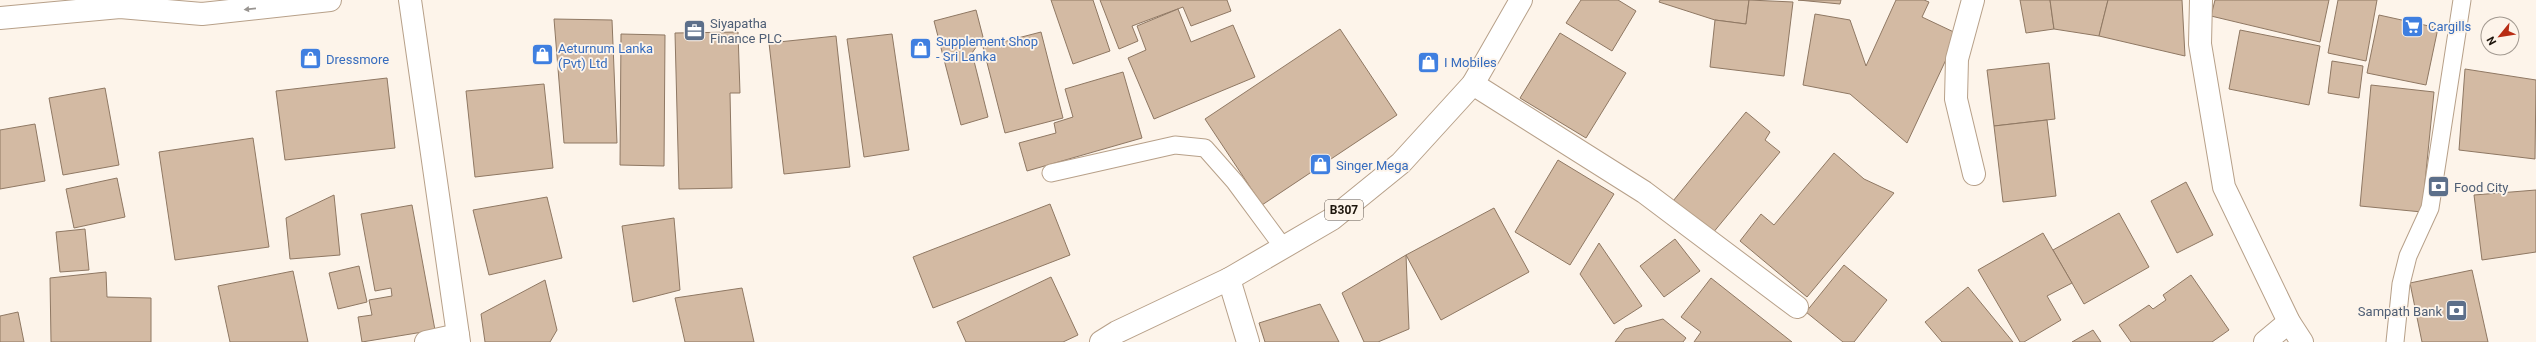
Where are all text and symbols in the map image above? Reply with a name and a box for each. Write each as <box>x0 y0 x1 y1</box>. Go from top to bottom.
one-way arrow <box>244 6 256 12</box>
supermarket icon: Cargills <box>2399 13 2425 39</box>
place label: Siyapatha Finance PLC <box>710 16 782 46</box>
north arrow <box>2480 16 2520 56</box>
office icon: Siyapatha Finance PLC <box>681 17 707 43</box>
place label: Cargills <box>2428 19 2472 34</box>
place label: Supplement Shop - Sri Lanka <box>936 34 1038 64</box>
text: N <box>2484 34 2499 47</box>
shop icon: Supplement Shop - Sri Lanka <box>907 35 933 61</box>
place label: Aeturnum Lanka (Pvt) Ltd <box>558 41 653 71</box>
shop icon: Aeturnum Lanka (Pvt) Ltd <box>530 42 556 68</box>
shop icon: Dressmore <box>298 46 324 72</box>
shop icon: I Mobiles <box>1415 49 1441 75</box>
place label: Dressmore <box>326 52 389 67</box>
place label: I Mobiles <box>1444 55 1497 70</box>
shop icon: Singer Mega <box>1307 152 1333 178</box>
place label: Singer Mega <box>1336 158 1409 173</box>
bank icon: Food City <box>2425 174 2451 200</box>
place label: Food City <box>2454 180 2508 195</box>
road number: B307 <box>1325 200 1363 220</box>
bank icon: Sampath Bank <box>2444 298 2470 324</box>
place label: Sampath Bank <box>2358 304 2442 319</box>

